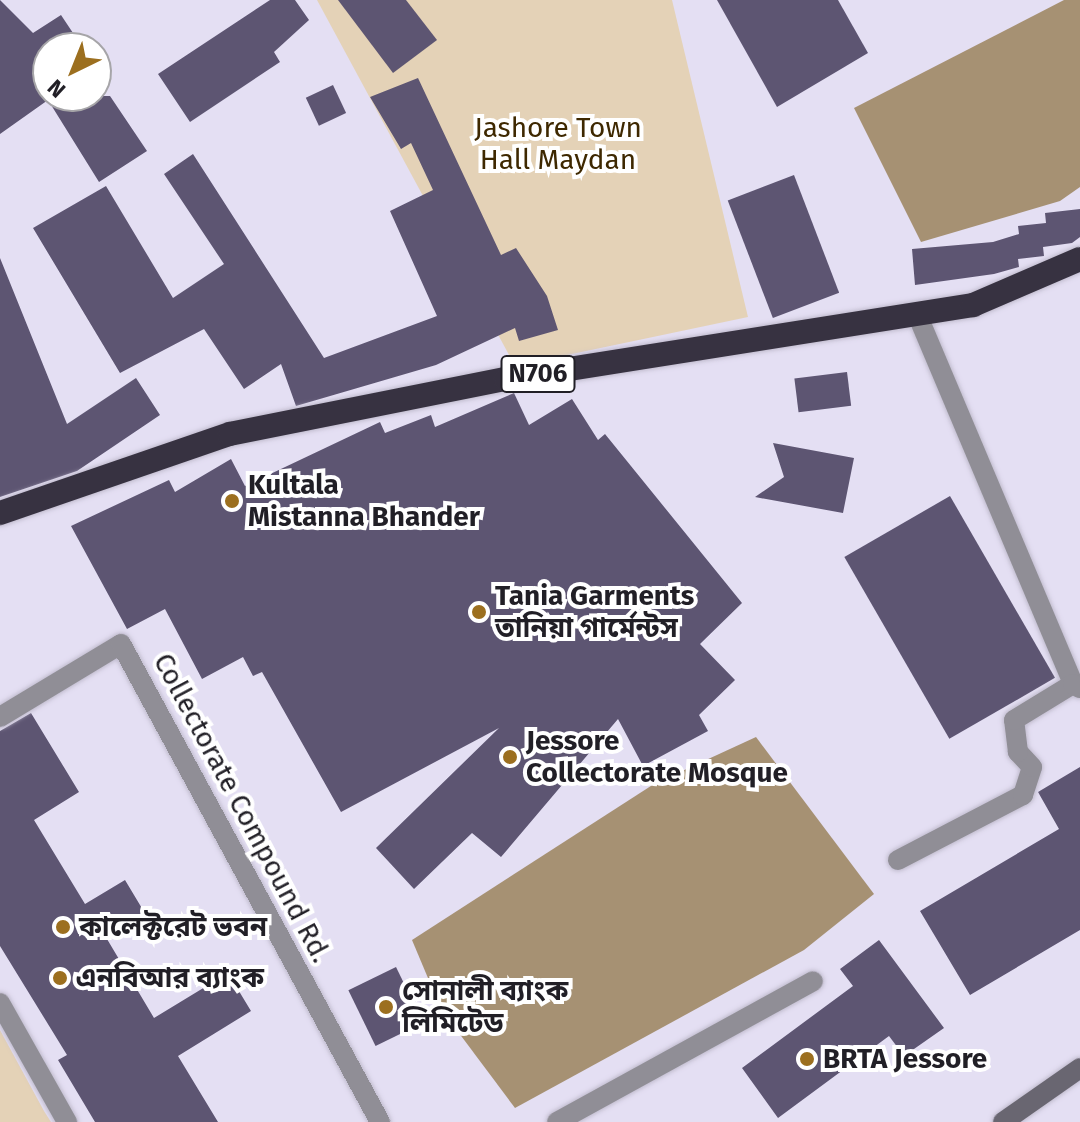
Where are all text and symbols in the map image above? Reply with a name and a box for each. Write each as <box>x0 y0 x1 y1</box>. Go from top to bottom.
north arrow <box>32 32 112 112</box>
text: N <box>42 74 71 103</box>
park label: Jashore Town Hall Maydan <box>474 111 642 177</box>
road number: N706 <box>500 352 576 396</box>
place label: Kultala Mistanna Bhander <box>248 468 480 534</box>
marker: Kultala Mistanna Bhander <box>223 492 241 510</box>
place label: Tania Garments তানিয়া গার্মেন্টস <box>495 579 694 645</box>
marker: Tania Garments তানিয়া গার্মেন্টস <box>470 603 488 621</box>
street label: Collectorate Compound Rd. <box>146 648 338 968</box>
place label: Jessore Collectorate Mosque <box>526 724 788 790</box>
marker: Jessore Collectorate Mosque <box>501 748 519 766</box>
place label: কালেক্টরেট ভবন <box>79 910 267 944</box>
marker: কালেক্টরেট ভবন <box>54 918 72 936</box>
place label: এনবিআর ব্যাংক <box>76 961 264 995</box>
marker: এনবিআর ব্যাংক <box>51 969 69 987</box>
place label: সোনালী ব্যাংক লিমিটেড <box>402 974 568 1040</box>
marker: সোনালী ব্যাংক লিমিটেড <box>377 998 395 1016</box>
place label: BRTA Jessore <box>823 1042 987 1076</box>
marker: BRTA Jessore <box>798 1050 816 1068</box>

